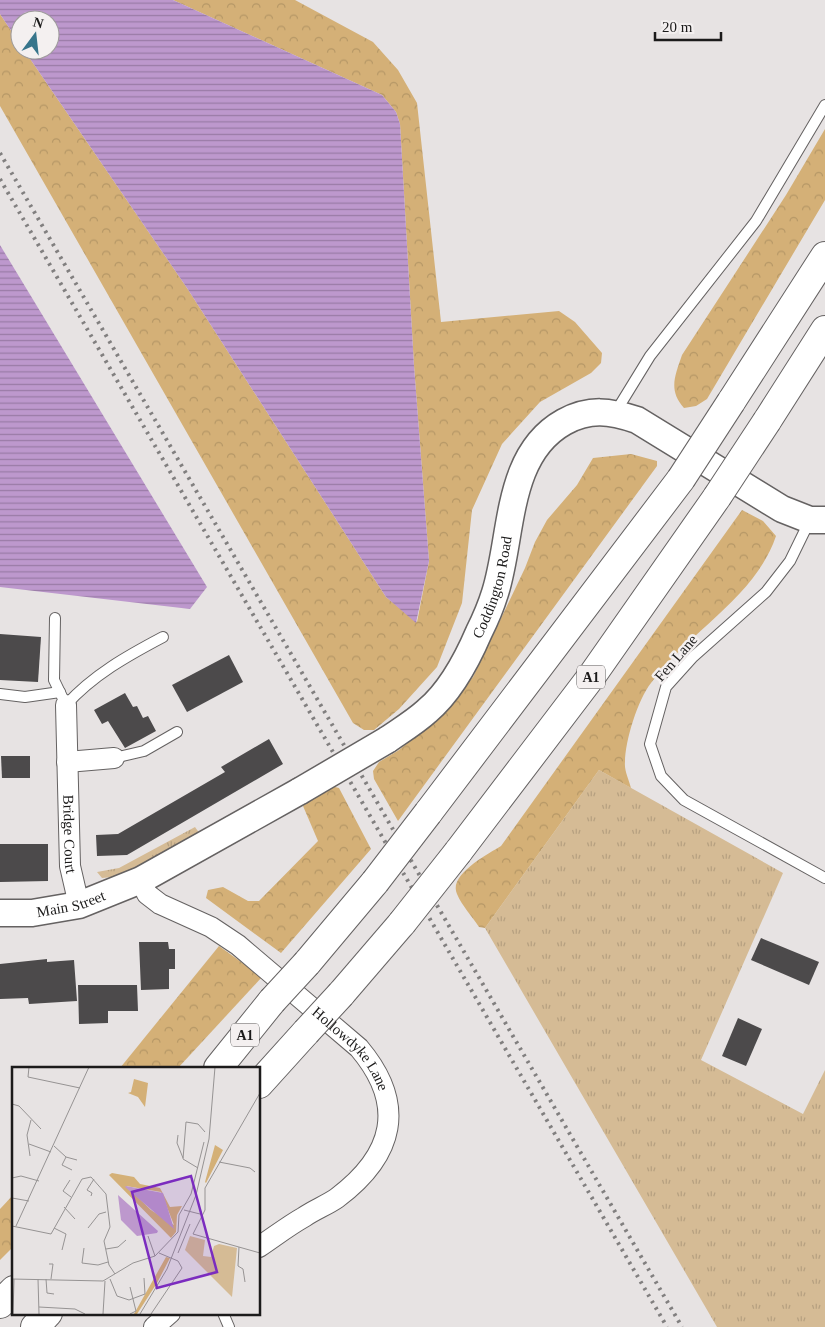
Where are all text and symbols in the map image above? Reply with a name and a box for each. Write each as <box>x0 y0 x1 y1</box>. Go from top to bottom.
north arrow <box>10 10 60 60</box>
scale bar <box>655 10 721 42</box>
text: N <box>31 14 45 31</box>
text: 20 m <box>662 19 693 35</box>
street label: Coddington Road <box>469 534 515 641</box>
street label: Fen Lane <box>652 631 701 684</box>
road number: A1 <box>577 666 605 689</box>
street label: Bridge Court <box>60 794 80 876</box>
street label: Main Street <box>35 887 108 920</box>
street label: Hollowdyke Lane <box>309 1004 392 1093</box>
road number: A1 <box>231 1024 259 1046</box>
inset map <box>12 1067 260 1314</box>

